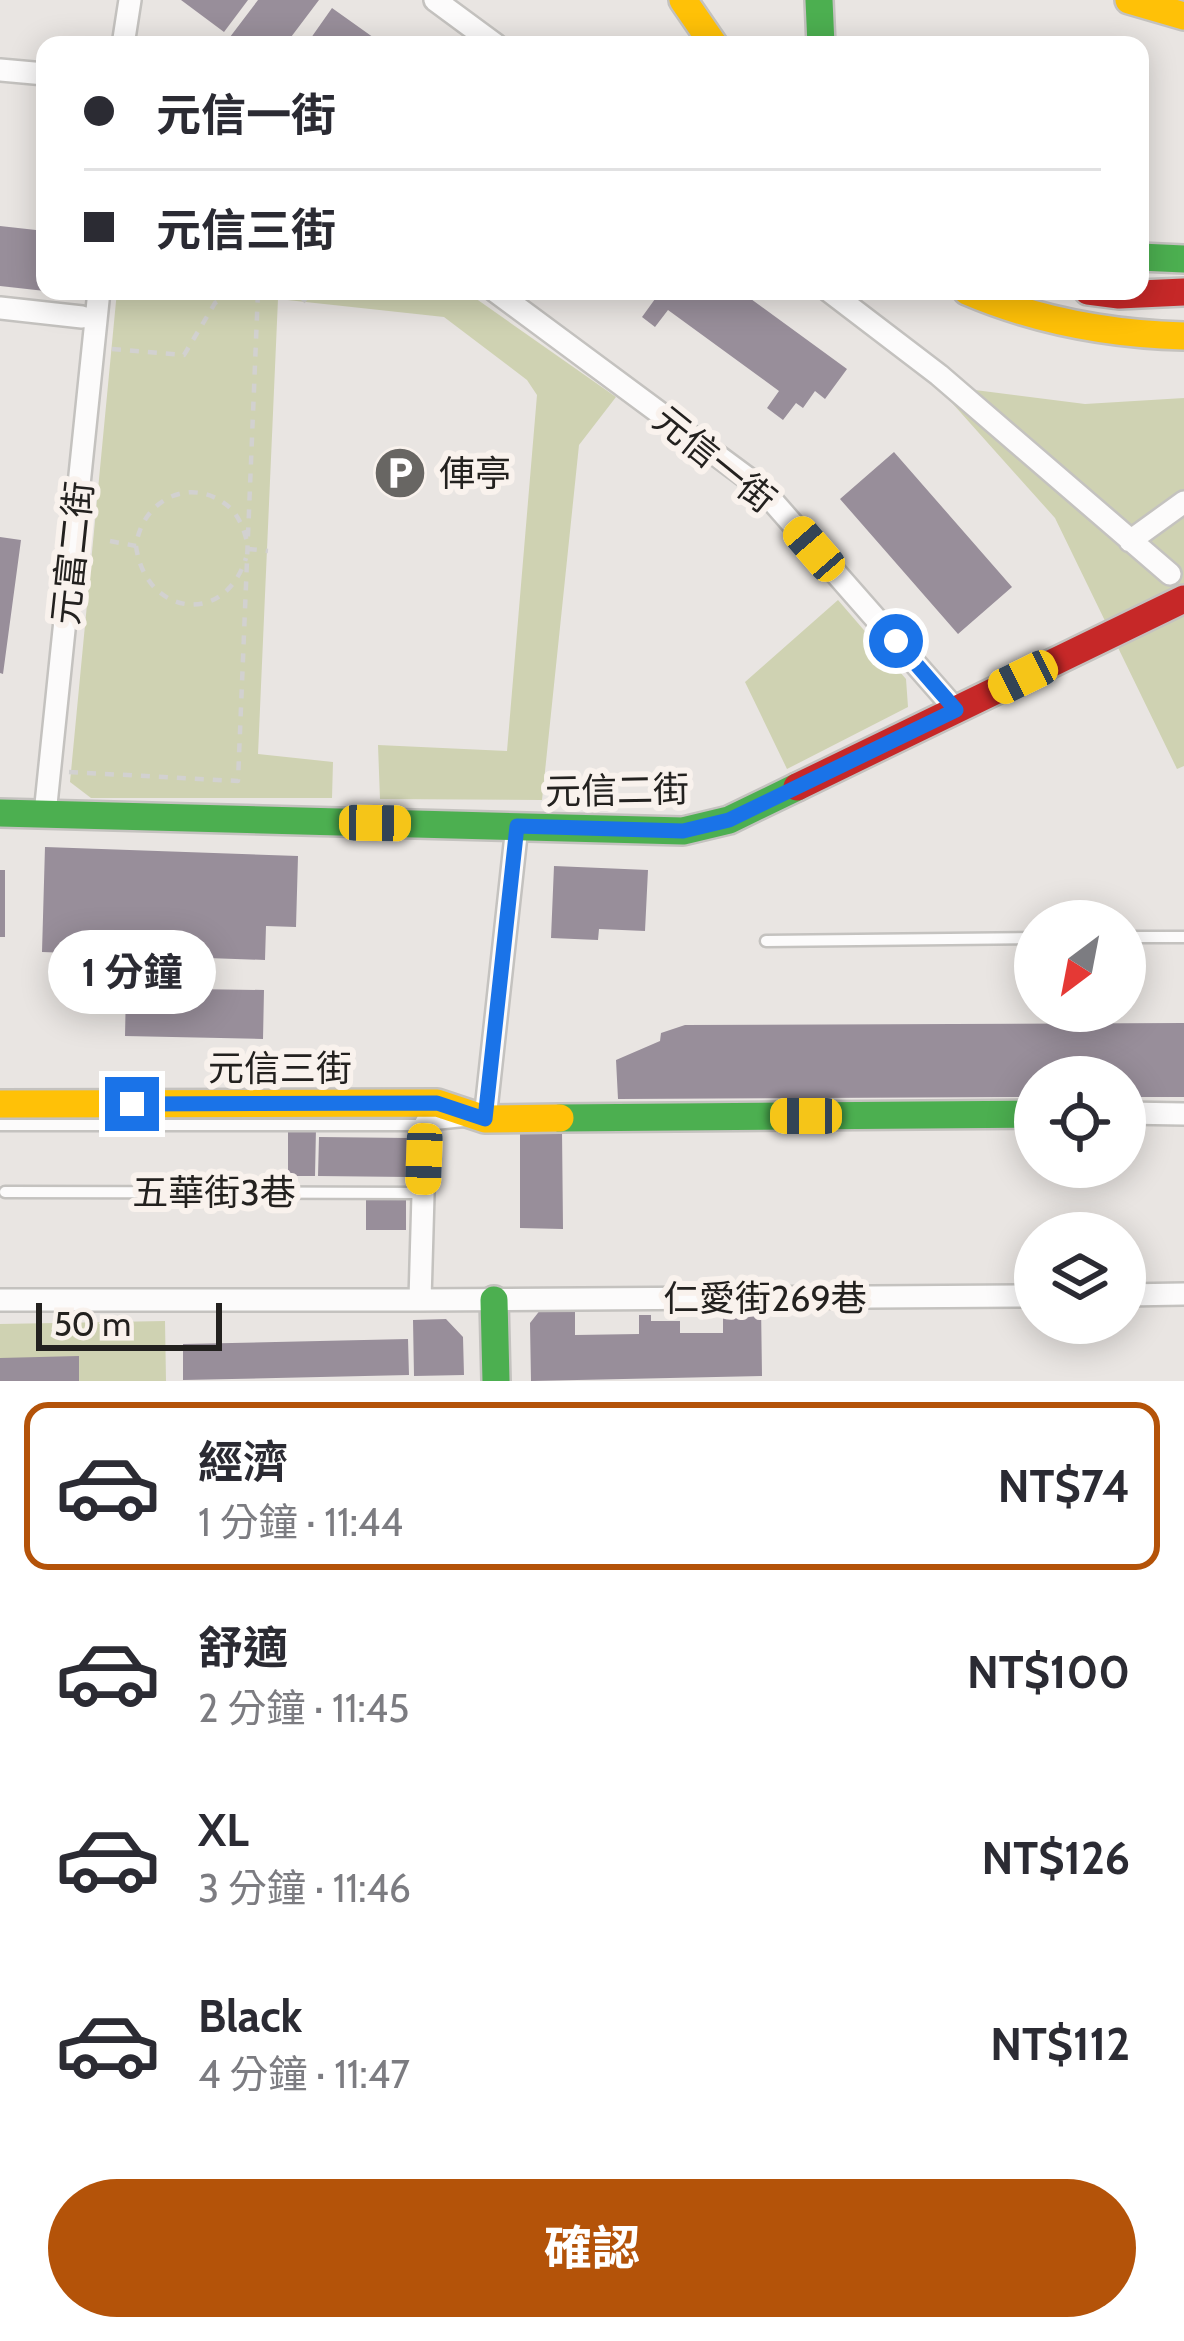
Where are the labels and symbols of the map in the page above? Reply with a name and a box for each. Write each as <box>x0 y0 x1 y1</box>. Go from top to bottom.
street label: 元信一街 <box>645 397 785 521</box>
parking icon: 俥亭 <box>372 445 428 501</box>
place label: 俥亭 <box>439 451 511 495</box>
street label: 元富二街 <box>43 479 101 627</box>
car <box>777 510 851 588</box>
route start <box>869 614 923 668</box>
car <box>983 645 1063 709</box>
street label: 元信二街 <box>545 767 689 813</box>
car <box>339 804 411 842</box>
north arrow <box>1014 900 1146 1032</box>
callout: 1 分鐘 <box>48 930 216 1014</box>
street label: 元信三街 <box>208 1046 352 1090</box>
route end <box>105 1077 159 1131</box>
car <box>770 1098 842 1134</box>
car <box>405 1122 443 1196</box>
street label: 五華街3巷 <box>132 1170 296 1214</box>
street label: 仁愛街269巷 <box>663 1276 867 1320</box>
scale bar <box>36 1297 222 1350</box>

